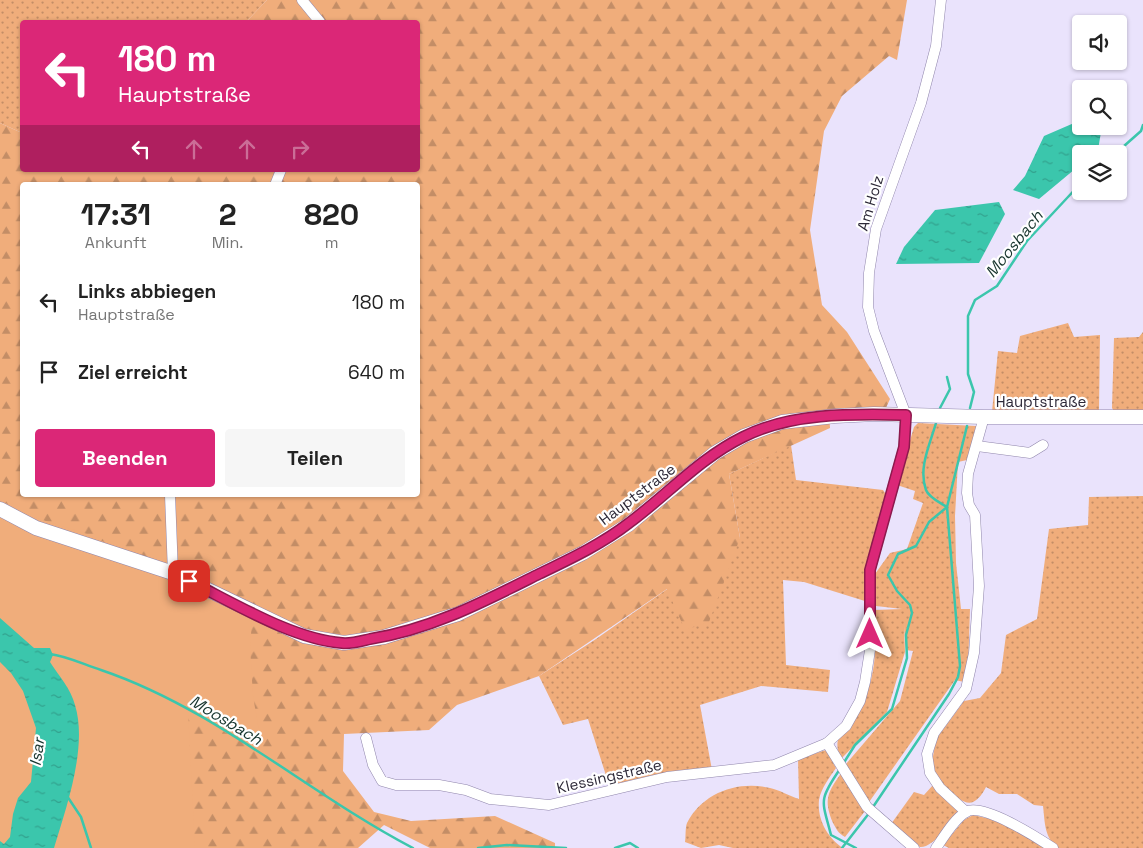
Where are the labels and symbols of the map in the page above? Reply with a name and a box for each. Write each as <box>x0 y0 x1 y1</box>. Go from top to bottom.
street label: Am Holz <box>853 173 887 233</box>
water label: Moosbach <box>980 205 1048 282</box>
street label: Hauptstraße <box>996 392 1086 411</box>
street label: Hauptstraße <box>595 459 679 529</box>
pin <box>168 560 210 602</box>
position arrow <box>843 607 895 659</box>
water label: Moosbach <box>186 690 267 750</box>
water label: Isar <box>25 735 50 767</box>
street label: Klessingstraße <box>555 755 663 797</box>

